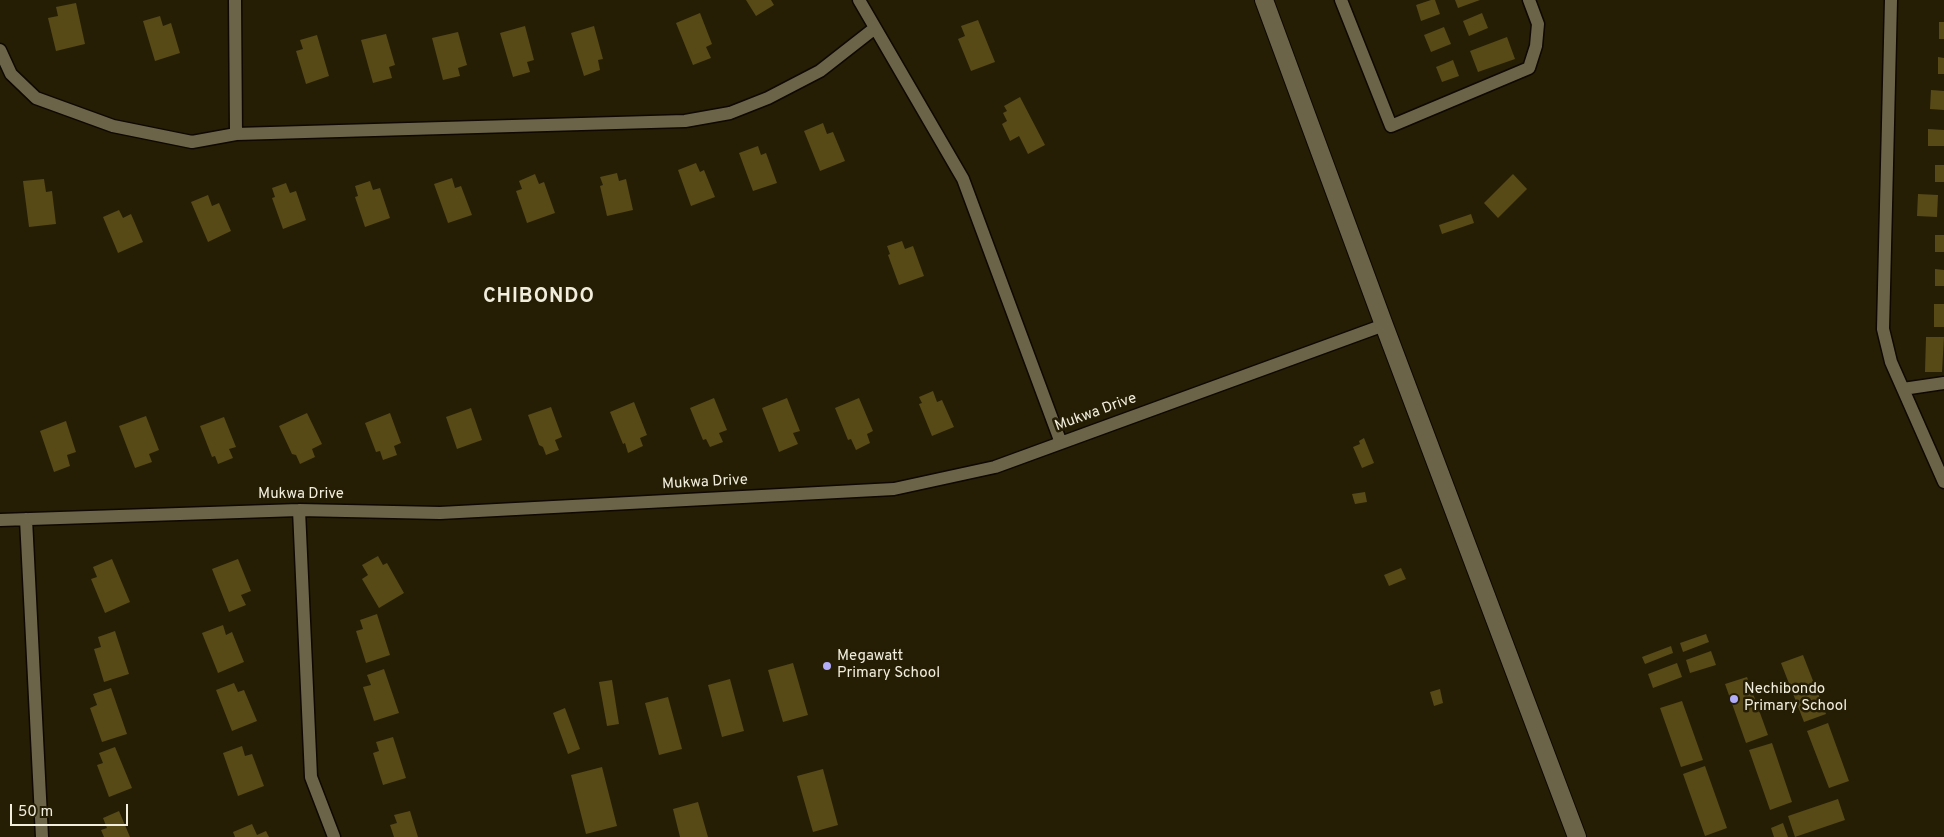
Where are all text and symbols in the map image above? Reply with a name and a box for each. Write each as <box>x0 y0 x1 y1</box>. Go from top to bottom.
district label: CHIBONDO <box>482 286 596 310</box>
street label: Mukwa Drive <box>1053 390 1139 436</box>
street label: Mukwa Drive <box>662 472 748 494</box>
street label: Mukwa Drive <box>258 486 344 504</box>
place label: Megawatt Primary School <box>837 648 940 683</box>
marker: Megawatt Primary School <box>821 660 833 672</box>
place label: Nechibondo Primary School <box>1744 681 1847 716</box>
marker: Nechibondo Primary School <box>1728 693 1740 705</box>
scale bar <box>12 794 130 826</box>
text: 50 m <box>18 803 53 822</box>

